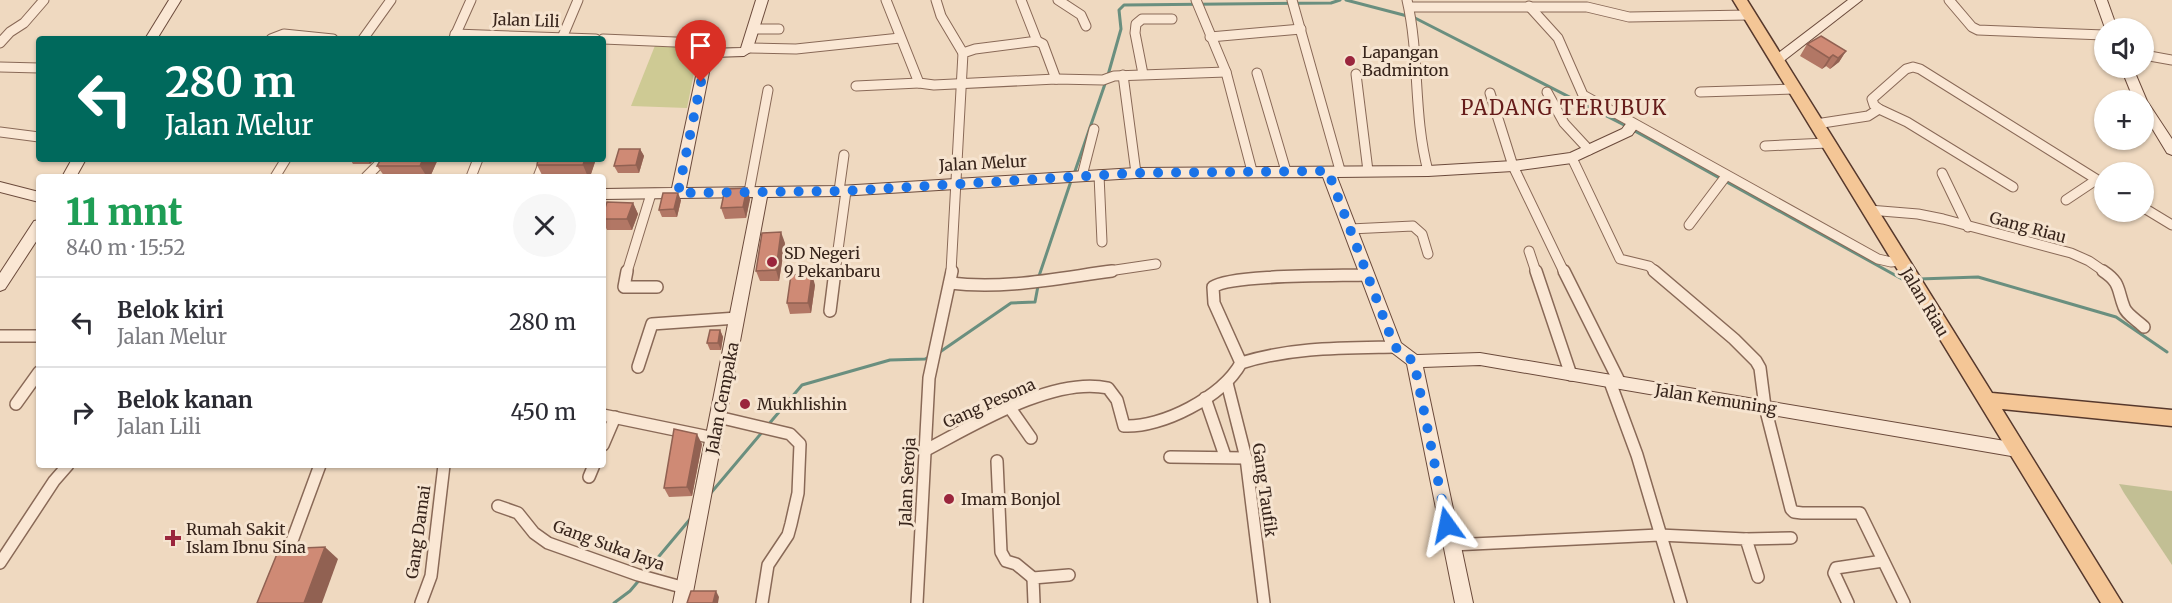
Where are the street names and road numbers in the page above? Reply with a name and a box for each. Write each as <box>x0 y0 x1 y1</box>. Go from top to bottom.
street label: Jalan Lili <box>491 9 560 31</box>
street label: Jalan Melur <box>938 151 1027 175</box>
street label: Gang Riau <box>1987 207 2069 247</box>
street label: Jalan Riau <box>1896 263 1953 340</box>
street label: Jalan Cempaka <box>701 340 743 457</box>
street label: Gang Pesona <box>940 374 1039 432</box>
street label: Jalan Kemuning <box>1653 379 1779 419</box>
street label: Jalan Seroja <box>895 436 919 528</box>
street label: Gang Taufik <box>1249 442 1282 539</box>
street label: Gang Damai <box>402 484 434 580</box>
street label: Gang Suka Jaya <box>550 516 668 575</box>

